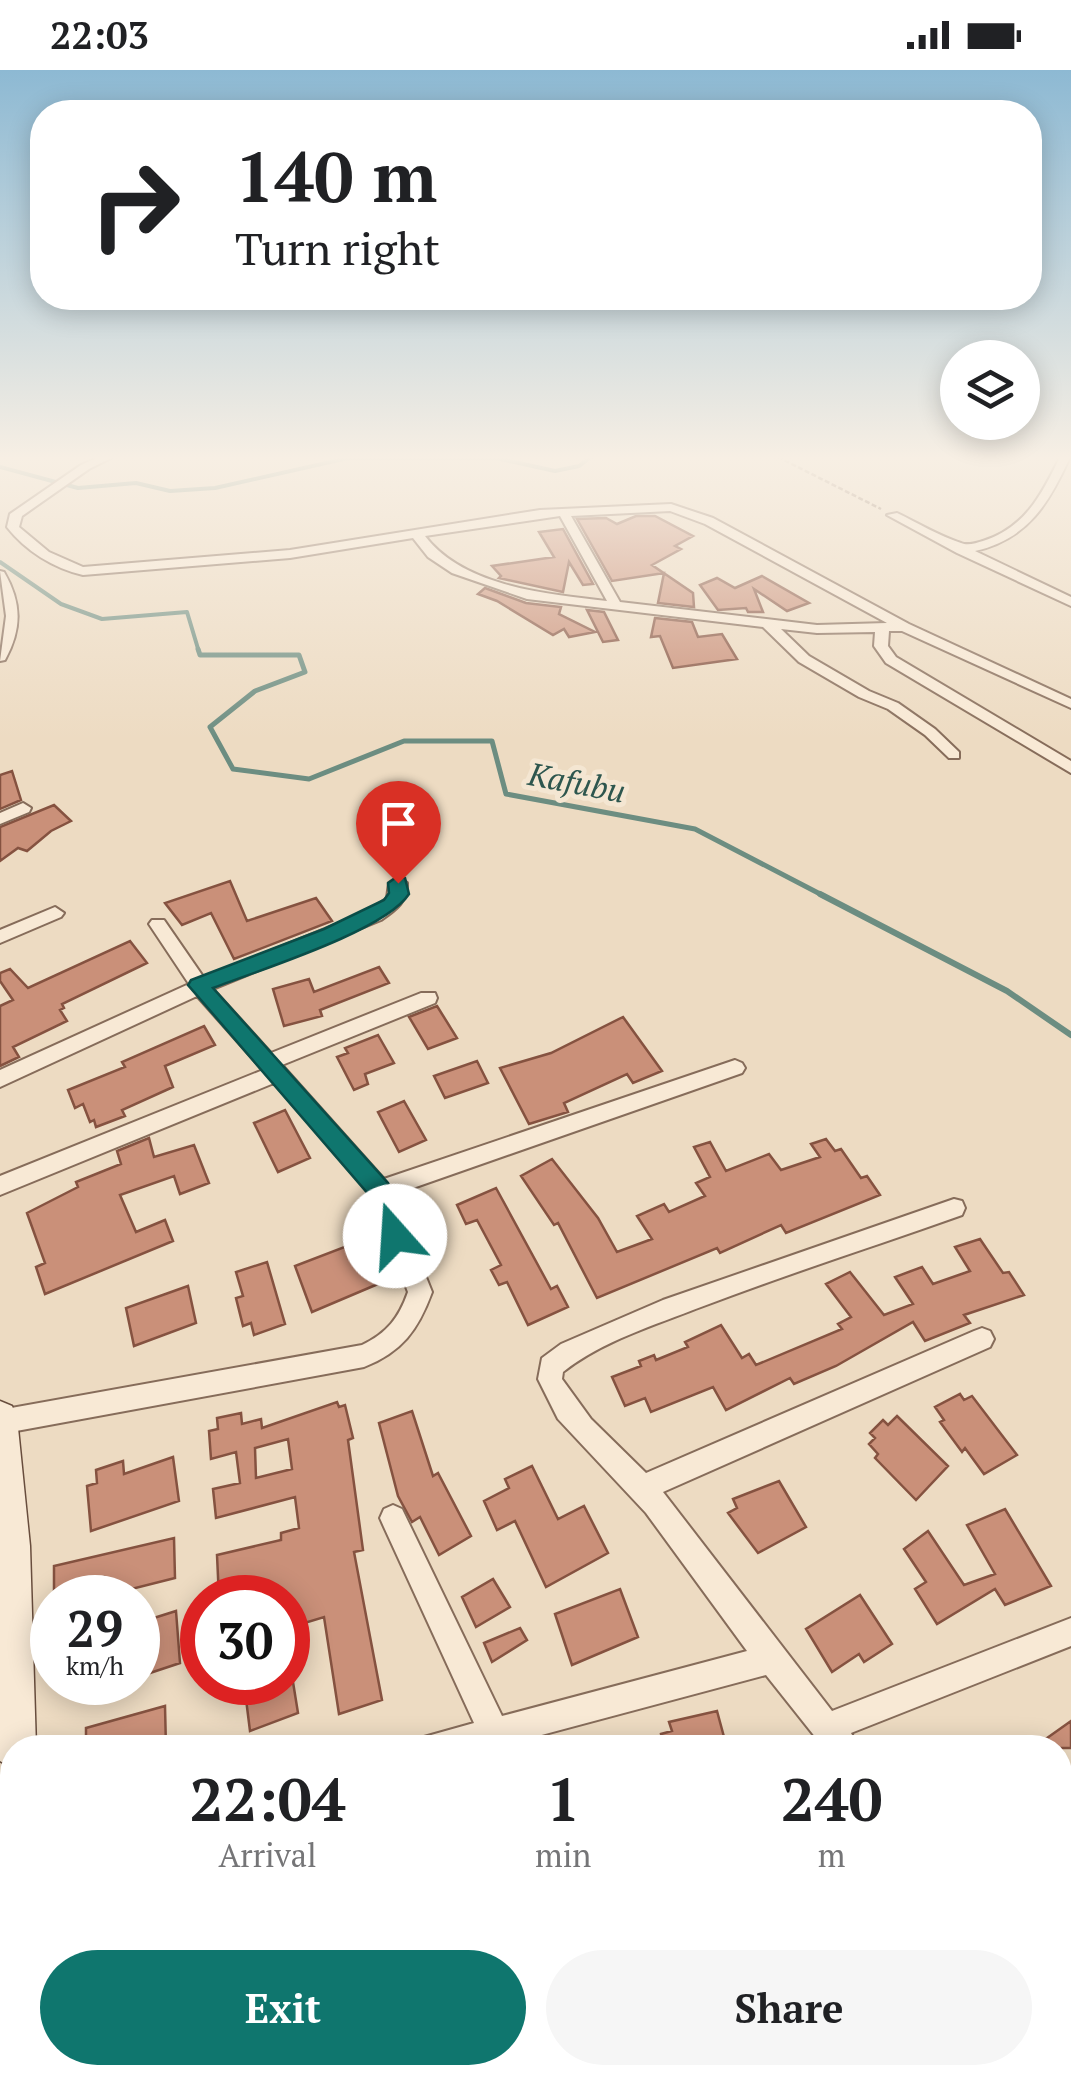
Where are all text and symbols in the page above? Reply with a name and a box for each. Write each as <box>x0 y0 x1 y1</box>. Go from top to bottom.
text: 22:03 <box>50 10 149 60</box>
text: 140 m <box>235 129 437 222</box>
icon: right <box>70 140 200 270</box>
text: Turn right <box>235 218 440 278</box>
map controls <box>940 340 1040 440</box>
button: layers <box>940 340 1040 440</box>
water label: Kafubu <box>524 752 629 812</box>
pin <box>356 781 441 884</box>
icon: arrive <box>371 796 426 851</box>
position arrow <box>343 1184 447 1288</box>
speed limit sign: 30 <box>180 1575 310 1705</box>
text: 29 <box>67 1595 123 1661</box>
text: km/h <box>66 1649 124 1682</box>
text: 22:04 <box>189 1759 346 1838</box>
text: 1 <box>546 1759 580 1838</box>
text: 240 <box>781 1759 883 1838</box>
text: Arrival <box>219 1834 317 1876</box>
text: min <box>535 1834 591 1876</box>
text: m <box>818 1834 845 1876</box>
button: Exit <box>40 1950 526 2065</box>
button: Share <box>546 1950 1032 2065</box>

